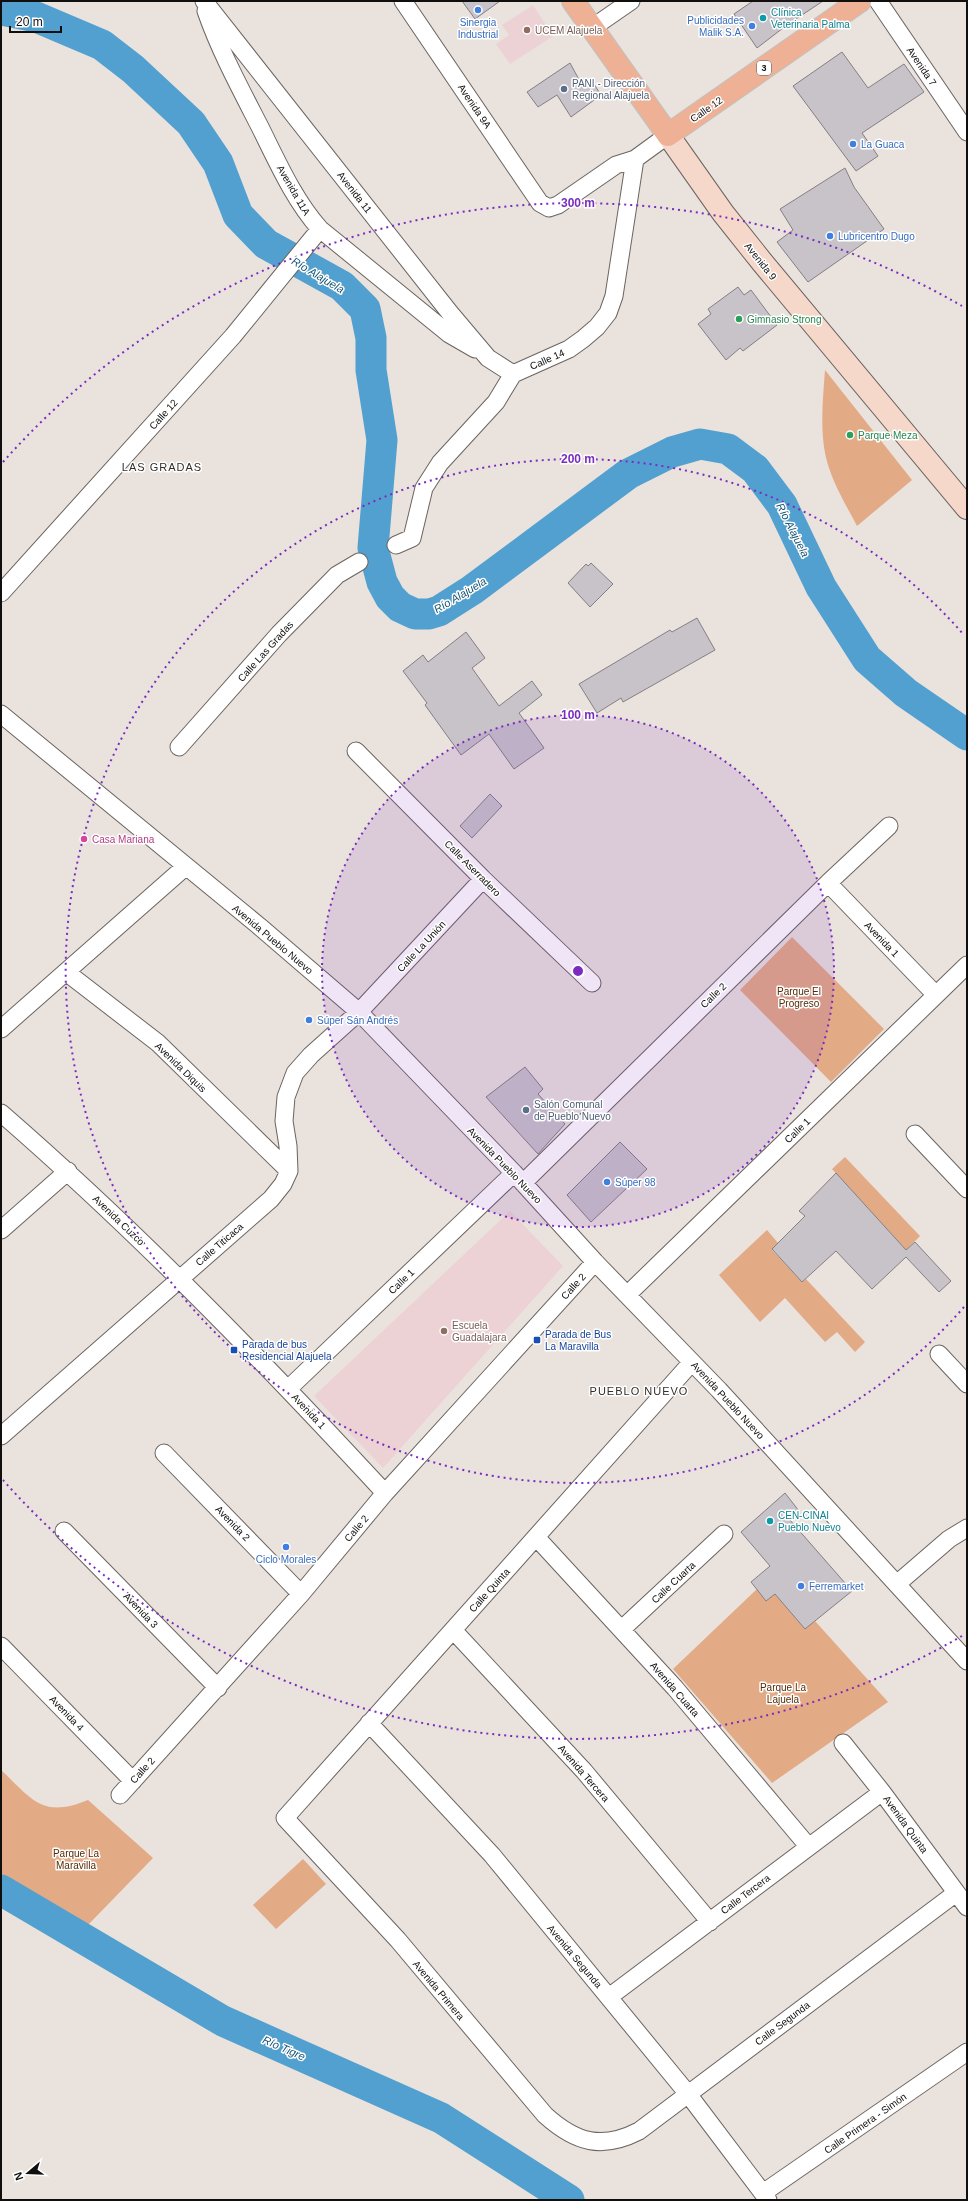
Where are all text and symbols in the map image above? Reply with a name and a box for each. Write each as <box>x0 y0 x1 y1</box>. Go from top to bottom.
marker: Sinergia Industrial <box>473 5 483 15</box>
place label: Clínica Veterinaria Palma <box>771 7 850 30</box>
scale bar <box>10 8 61 34</box>
marker: Clínica Veterinaria Palma <box>758 13 768 23</box>
text: 20 m <box>16 15 43 29</box>
place label: Publicidades Malik S.A. <box>687 15 744 38</box>
place label: Sinergia Industrial <box>458 17 498 40</box>
marker: Publicidades Malik S.A. <box>747 21 757 31</box>
marker: UCEM Alajuela <box>522 25 532 35</box>
place label: UCEM Alajuela <box>535 25 603 36</box>
street label: Avenida 7 <box>905 45 939 88</box>
road number: 3 <box>757 61 771 75</box>
place label: PANI - Dirección Regional Alajuela <box>572 78 650 101</box>
street label: Avenida 9A <box>456 82 494 131</box>
marker: PANI - Dirección Regional Alajuela <box>559 84 569 94</box>
street label: Calle 12 <box>688 94 725 124</box>
marker: La Guaca <box>848 139 858 149</box>
place label: La Guaca <box>861 139 905 150</box>
street label: Avenida 11A <box>275 163 312 217</box>
street label: Avenida 11 <box>335 170 374 215</box>
text: 300 m <box>561 196 595 210</box>
marker: Lubricentro Dugo <box>825 231 835 241</box>
place label: Lubricentro Dugo <box>838 231 915 242</box>
street label: Avenida 9 <box>742 241 779 282</box>
water label: Río Alajuela <box>290 255 346 295</box>
marker: Gimnasio Strong <box>734 314 744 324</box>
place label: Gimnasio Strong <box>747 314 821 325</box>
street label: Calle 14 <box>528 347 567 372</box>
street label: Calle 12 <box>147 397 180 432</box>
marker: Parque Meza <box>845 430 855 440</box>
place label: Parque Meza <box>858 430 918 441</box>
text: 200 m <box>561 452 595 466</box>
district label: LAS GRADAS <box>122 461 202 473</box>
water label: Río Alajuela <box>774 501 812 559</box>
water label: Río Alajuela <box>432 575 488 615</box>
street label: Calle Las Gradas <box>235 619 295 684</box>
text: 100 m <box>561 708 595 722</box>
marker: Casa Mariana <box>79 834 89 844</box>
place label: Casa Mariana <box>92 834 155 845</box>
street label: Calle Aserradero <box>442 838 503 899</box>
street label: Avenida Pueblo Nuevo <box>230 903 315 977</box>
street label: Calle La Unión <box>395 919 448 974</box>
street label: Avenida 1 <box>862 920 901 959</box>
centre of rings <box>571 964 585 978</box>
street label: Calle 2 <box>698 980 729 1010</box>
park label: Parque El Progreso <box>777 986 821 1009</box>
marker: Súper Sán Andrés <box>304 1015 314 1025</box>
place label: Súper Sán Andrés <box>317 1015 398 1026</box>
street label: Avenida Diquis <box>153 1040 208 1094</box>
place label: Salón Comunal de Pueblo Nuevo <box>534 1099 611 1122</box>
marker: Salón Comunal de Pueblo Nuevo <box>521 1105 531 1115</box>
street label: Calle 1 <box>782 1115 813 1145</box>
street label: Avenida Pueblo Nuevo <box>465 1125 544 1206</box>
marker: Súper 98 <box>602 1177 612 1187</box>
place label: Súper 98 <box>615 1177 656 1188</box>
street label: Avenida Cuzco <box>91 1193 147 1248</box>
street label: Calle Titicaca <box>193 1220 246 1268</box>
street label: Calle 1 <box>386 1266 417 1296</box>
street label: Calle 2 <box>559 1271 588 1302</box>
place label: Escuela Guadalajara <box>452 1320 507 1343</box>
marker: Escuela Guadalajara <box>439 1326 449 1336</box>
place label: Parada de Bus La Maravilla <box>545 1329 611 1352</box>
marker: Parada de Bus La Maravilla <box>532 1335 542 1345</box>
place label: Parada de bus Residencial Alajuela <box>242 1339 332 1362</box>
marker: Parada de bus Residencial Alajuela <box>229 1345 239 1355</box>
street label: Avenida Pueblo Nuevo <box>689 1359 767 1442</box>
district label: PUEBLO NUEVO <box>590 1385 688 1397</box>
street label: Avenida 1 <box>290 1391 328 1432</box>
street label: Avenida 2 <box>213 1504 252 1543</box>
place label: CEN-CINAI Pueblo Nuevo <box>778 1510 841 1533</box>
street label: Calle 2 <box>342 1513 371 1544</box>
marker: CEN-CINAI Pueblo Nuevo <box>765 1516 775 1526</box>
marker: Ciclo Morales <box>281 1542 291 1552</box>
place label: Ciclo Morales <box>256 1554 316 1565</box>
street label: Calle Cuarta <box>649 1559 698 1605</box>
street label: Calle Quinta <box>467 1566 512 1614</box>
marker: Ferremarket <box>796 1581 806 1591</box>
place label: Ferremarket <box>809 1581 864 1592</box>
street label: Avenida 3 <box>121 1591 160 1630</box>
street label: Avenida Cuarta <box>648 1660 702 1719</box>
park label: Parque La Lajuela <box>760 1682 807 1705</box>
street label: Avenida 4 <box>47 1694 86 1733</box>
street label: Avenida Tercera <box>556 1743 612 1804</box>
street label: Calle 2 <box>128 1755 157 1786</box>
street label: Avenida Quinta <box>881 1793 930 1855</box>
park label: Parque La Maravilla <box>53 1848 100 1871</box>
street label: Calle Tercera <box>719 1872 772 1916</box>
street label: Avenida Segunda <box>545 1923 604 1990</box>
street label: Avenida Primera <box>411 1959 467 2022</box>
street label: Calle Segunda <box>753 1999 812 2048</box>
water label: Río Tigre <box>261 2033 307 2063</box>
street label: Calle Primera - Simón <box>822 2091 909 2156</box>
north arrow <box>8 2153 48 2193</box>
text: N <box>12 2170 26 2182</box>

